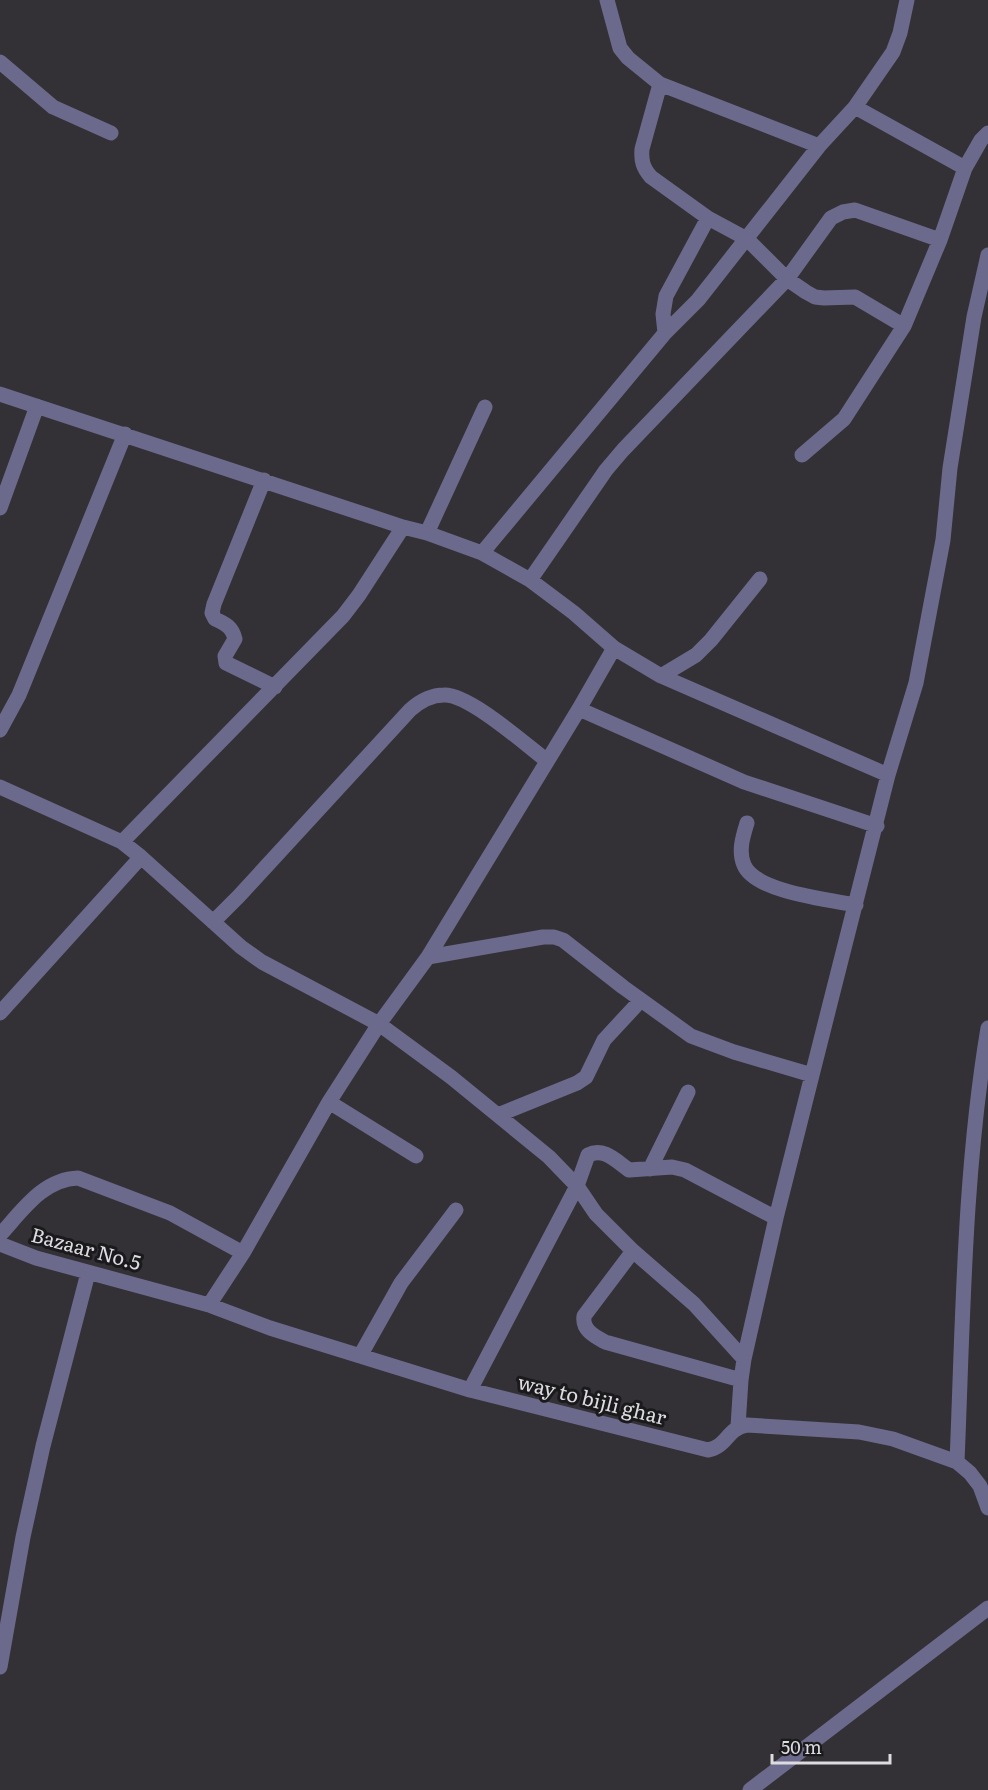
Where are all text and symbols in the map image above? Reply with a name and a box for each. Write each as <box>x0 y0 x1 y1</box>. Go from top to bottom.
street label: Bazaar No.5 <box>28 1218 145 1276</box>
street label: way to bijli ghar <box>515 1365 670 1431</box>
scale bar <box>772 1727 890 1765</box>
text: 50 m <box>781 1733 822 1760</box>

